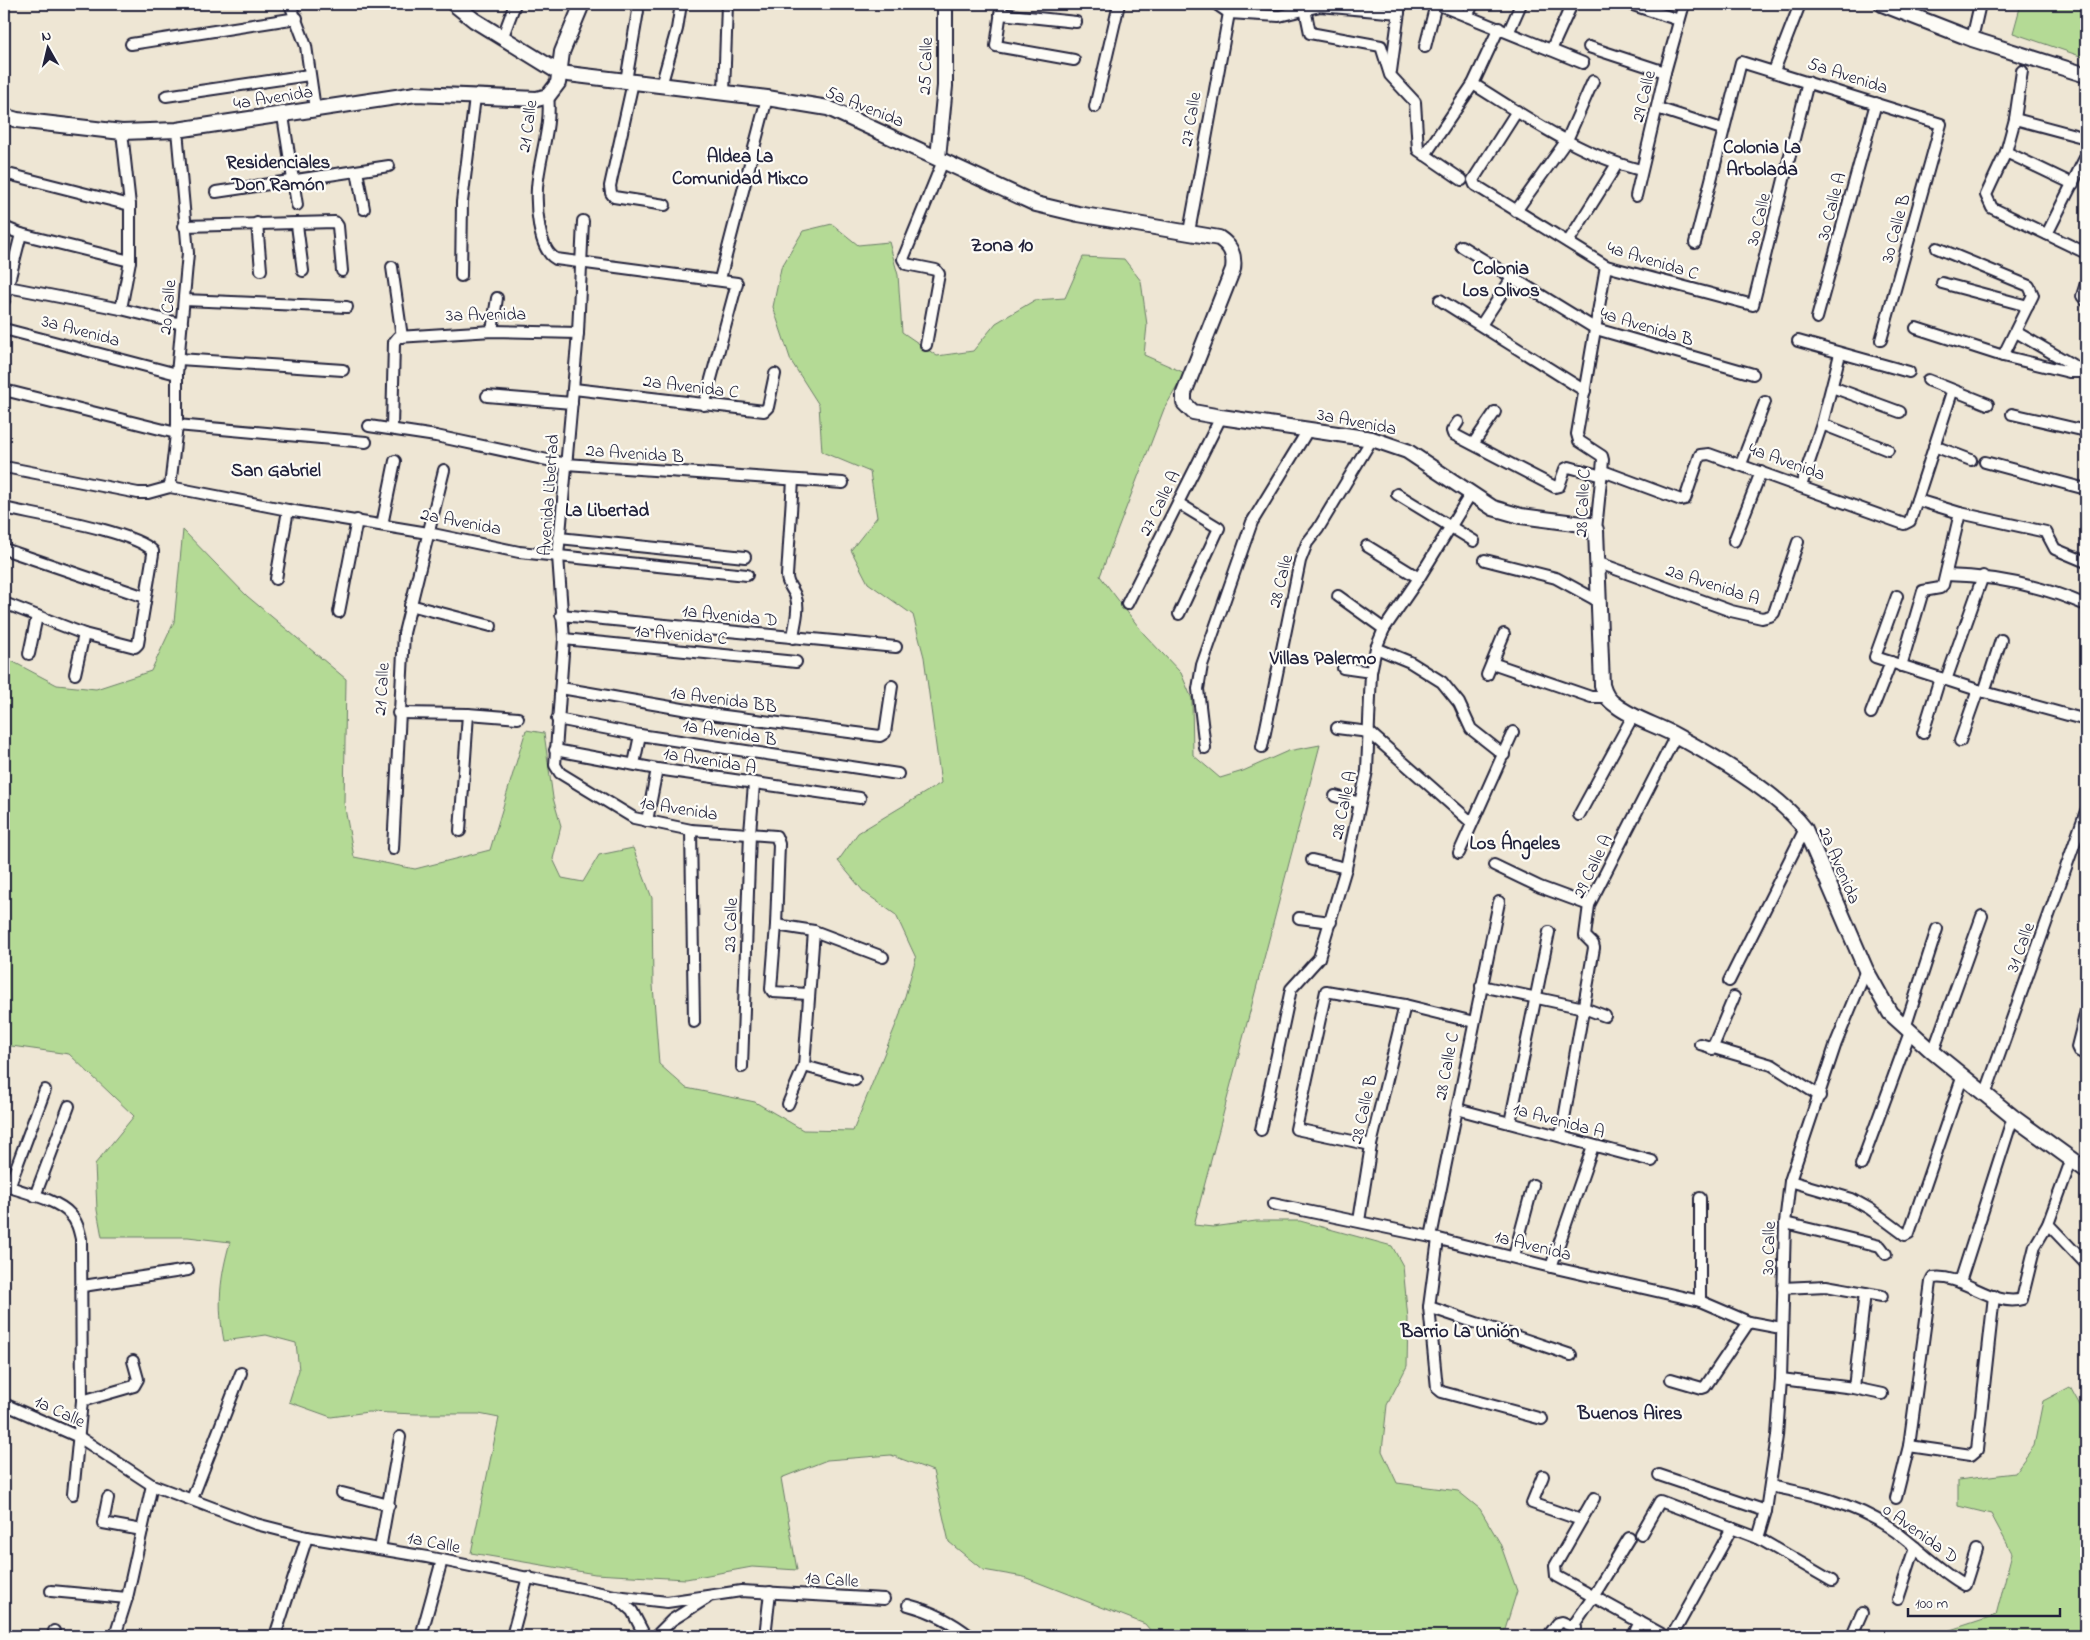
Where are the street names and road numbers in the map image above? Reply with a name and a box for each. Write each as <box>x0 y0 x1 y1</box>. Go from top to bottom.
street label: 25 Calle <box>913 36 941 95</box>
street label: 5a Avenida <box>1804 52 1891 102</box>
street label: 29 Calle <box>1626 67 1664 125</box>
street label: 4a Avenida <box>232 80 315 118</box>
street label: 5a Avenida <box>821 80 908 135</box>
street label: 27 Calle <box>1174 89 1210 148</box>
street label: 21 Calle <box>512 97 546 154</box>
street label: 30 Calle A <box>1811 170 1854 243</box>
street label: 30 Calle <box>1741 190 1779 249</box>
street label: 30 Calle B <box>1875 191 1919 266</box>
street label: 4a Avenida C <box>1603 236 1702 288</box>
street label: 20 Calle <box>154 278 184 336</box>
street label: 4a Avenida B <box>1596 301 1697 355</box>
street label: 3a Avenida <box>446 302 526 330</box>
street label: 3a Avenida <box>38 309 123 355</box>
street label: 2a Avenida C <box>641 369 740 407</box>
street label: 3a Avenida <box>1315 403 1398 443</box>
street label: Avenida Libertad <box>533 433 567 557</box>
street label: 4a Avenida <box>1744 437 1828 489</box>
street label: 2a Avenida B <box>585 439 685 471</box>
street label: 27 Calle A <box>1133 467 1188 541</box>
street label: 28 Calle C <box>1569 468 1599 538</box>
street label: 2a Avenida <box>418 502 503 544</box>
street label: 28 Calle <box>1263 551 1301 611</box>
street label: 2a Avenida A <box>1662 558 1763 613</box>
street label: 1a Avenida D <box>681 599 779 635</box>
street label: 1a Avenida C <box>633 619 728 653</box>
street label: 21 Calle <box>368 661 398 716</box>
street label: 1a Avenida BB <box>669 681 779 721</box>
street label: 1a Avenida B <box>681 714 779 754</box>
street label: 1a Avenida A <box>661 742 758 782</box>
street label: 28 Calle A <box>1325 769 1365 842</box>
street label: 1a Avenida <box>638 791 720 829</box>
street label: 2a Avenida <box>1810 823 1866 908</box>
street label: 29 Calle A <box>1567 831 1620 903</box>
street label: 23 Calle <box>718 896 746 953</box>
street label: 31 Calle <box>2001 918 2043 976</box>
street label: 28 Calle C <box>1429 1030 1467 1102</box>
street label: 28 Calle B <box>1344 1072 1386 1147</box>
street label: 1a Avenida A <box>1510 1097 1607 1147</box>
street label: 30 Calle <box>1756 1220 1784 1275</box>
street label: 1a Avenida <box>1491 1225 1574 1269</box>
street label: 1a Calle <box>29 1390 90 1436</box>
street label: 0 Avenida D <box>1876 1498 1963 1571</box>
street label: 1a Calle <box>405 1526 463 1562</box>
street label: 1a Calle <box>804 1566 860 1596</box>

